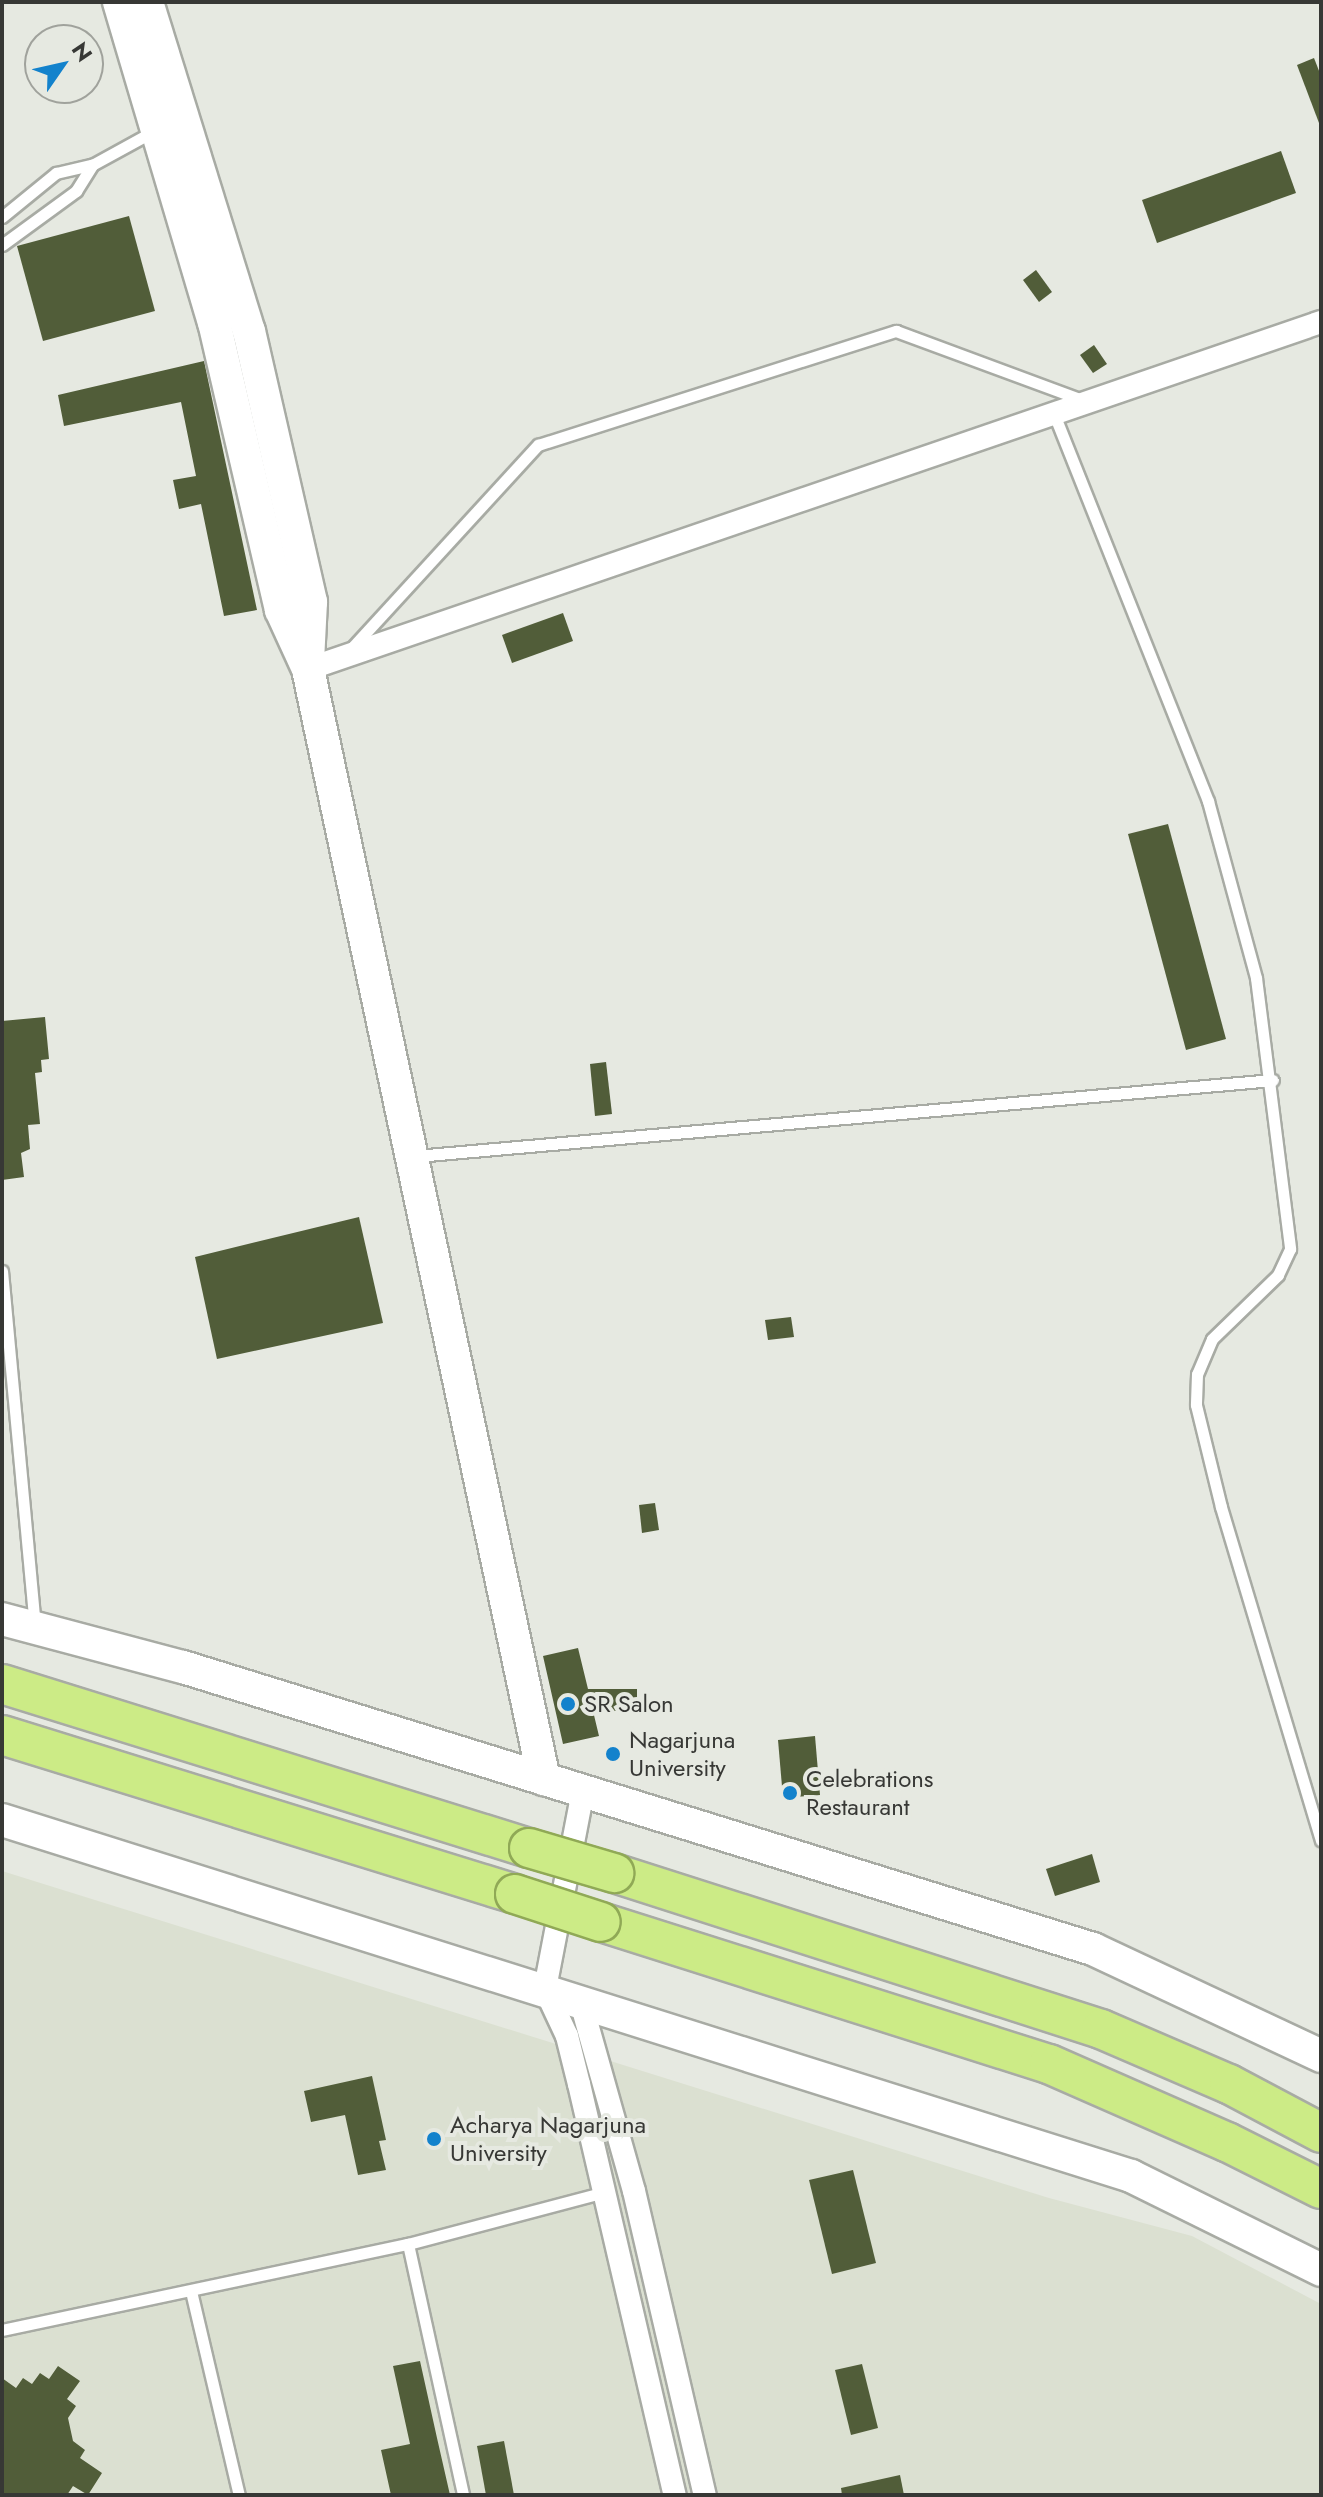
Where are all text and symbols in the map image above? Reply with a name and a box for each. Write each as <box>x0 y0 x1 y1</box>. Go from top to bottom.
north arrow <box>24 24 104 104</box>
text: N <box>64 36 100 68</box>
place label: SR Salon <box>584 1690 674 1718</box>
marker: SR Salon <box>559 1695 577 1713</box>
place label: Nagarjuna University <box>629 1726 735 1782</box>
marker: Nagarjuna University <box>604 1745 622 1763</box>
place label: Celebrations Restaurant <box>806 1765 934 1821</box>
marker: Celebrations Restaurant <box>781 1784 799 1802</box>
place label: Acharya Nagarjuna University <box>450 2111 646 2167</box>
marker: Acharya Nagarjuna University <box>425 2130 443 2148</box>

